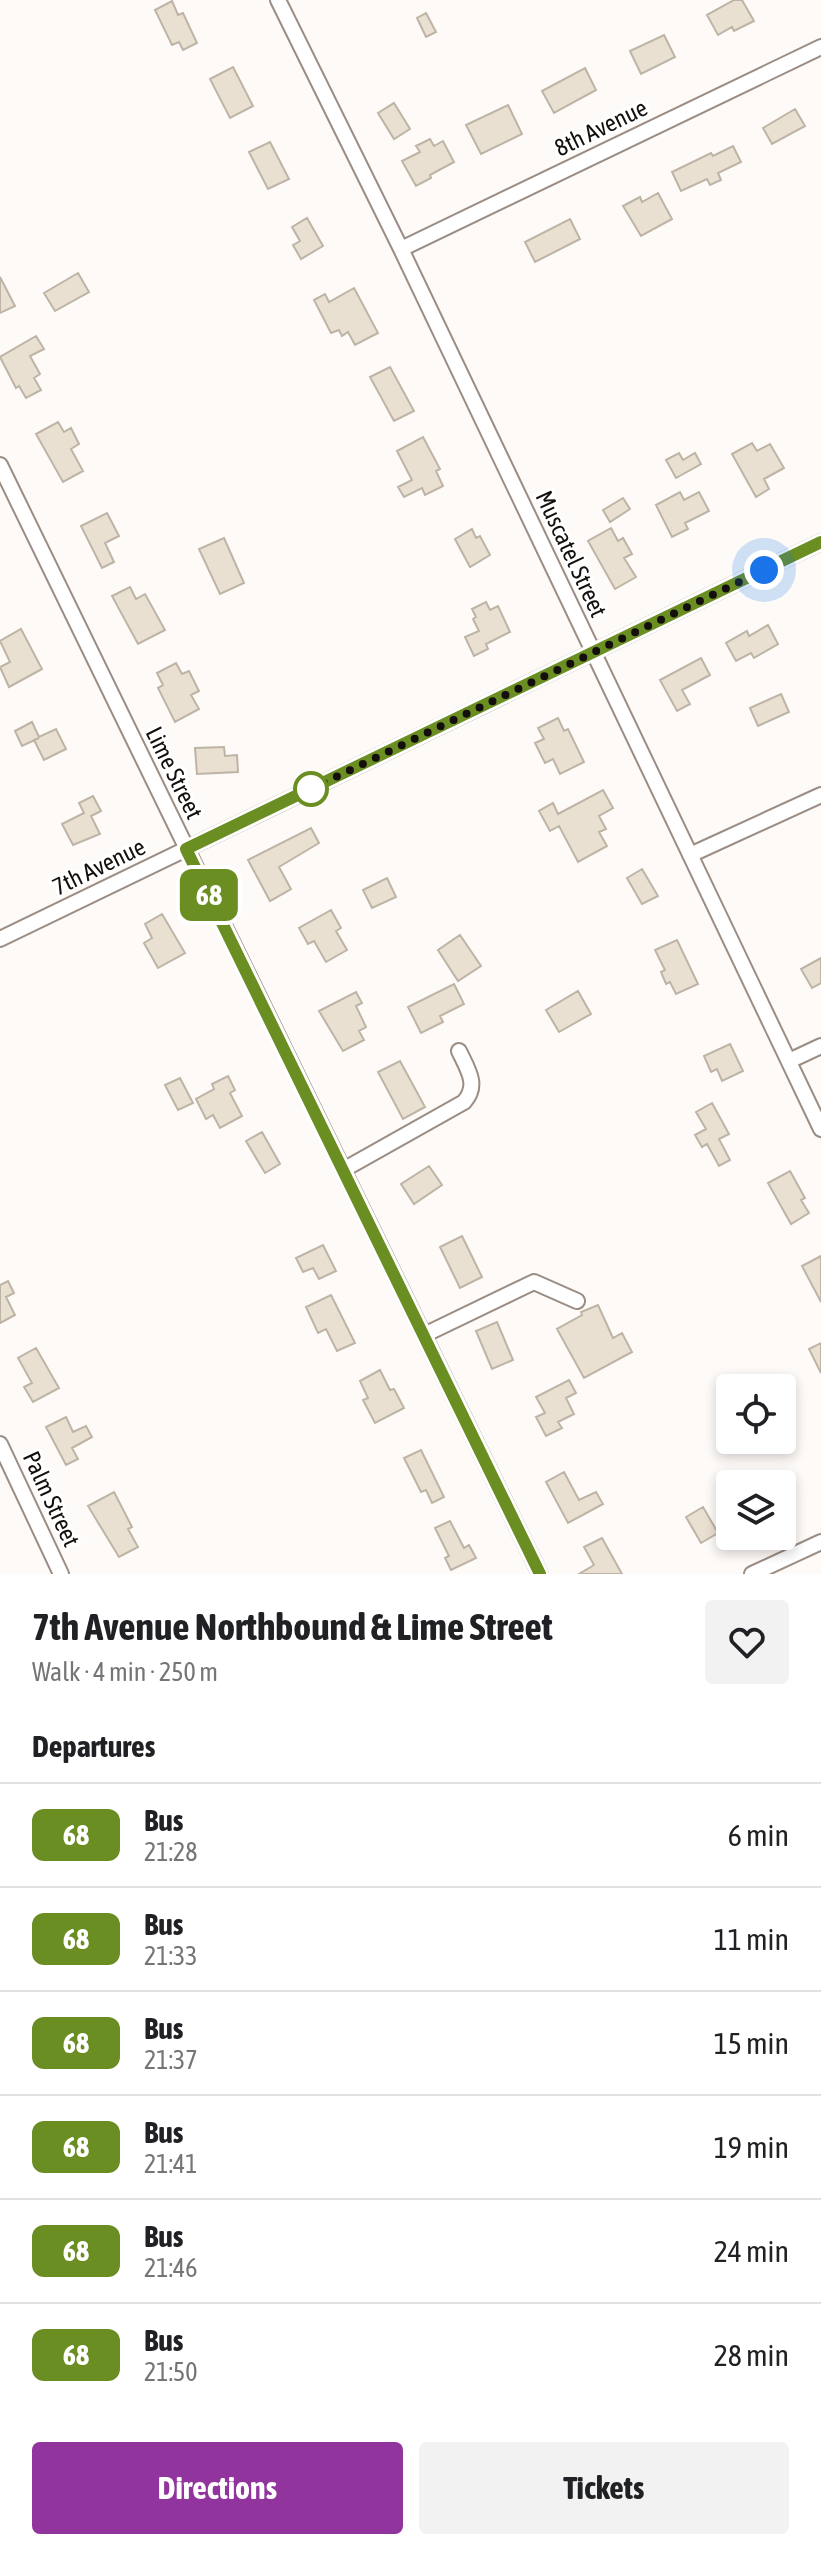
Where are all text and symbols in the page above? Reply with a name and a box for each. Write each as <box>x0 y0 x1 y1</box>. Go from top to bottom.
street label: 8th Avenue <box>550 94 651 162</box>
street label: Muscatel Street <box>530 486 612 621</box>
your location <box>744 550 784 590</box>
street label: Lime Street <box>141 722 208 823</box>
unlabelled marker <box>294 772 328 806</box>
street label: 7th Avenue <box>48 833 149 901</box>
line badge: 68 <box>173 869 245 921</box>
text: 68 <box>196 879 222 911</box>
map controls <box>716 1374 796 1550</box>
button: locate <box>716 1374 796 1454</box>
street label: Palm Street <box>18 1447 85 1551</box>
button: layers <box>716 1470 796 1550</box>
button: heart <box>705 1600 789 1684</box>
text: 7th Avenue Northbound & Lime Street <box>32 1605 553 1648</box>
text: Walk · 4 min · 250 m <box>32 1657 218 1687</box>
text: Departures <box>32 1729 155 1763</box>
text: Bus <box>144 1803 183 1837</box>
text: 6 min <box>728 1818 789 1852</box>
text: 68 <box>63 1819 89 1851</box>
text: 21:28 <box>144 1837 198 1867</box>
text: Bus <box>144 1907 183 1941</box>
text: 11 min <box>714 1922 789 1956</box>
text: 68 <box>63 1923 89 1955</box>
text: 21:33 <box>144 1941 198 1971</box>
text: Bus <box>144 2011 183 2045</box>
text: 15 min <box>714 2026 789 2060</box>
text: 68 <box>63 2027 89 2059</box>
text: 21:37 <box>144 2045 198 2075</box>
text: Bus <box>144 2115 183 2149</box>
text: 19 min <box>714 2130 789 2164</box>
text: 68 <box>63 2131 89 2163</box>
text: 21:41 <box>144 2149 198 2179</box>
text: Bus <box>144 2219 183 2253</box>
text: 24 min <box>714 2234 789 2268</box>
text: 68 <box>63 2235 89 2267</box>
text: 21:46 <box>144 2253 198 2283</box>
text: Bus <box>144 2323 183 2357</box>
text: 28 min <box>714 2338 789 2372</box>
text: 68 <box>63 2339 89 2371</box>
text: 21:50 <box>144 2357 198 2387</box>
button: Directions <box>32 2442 403 2534</box>
button: Tickets <box>419 2442 789 2534</box>

